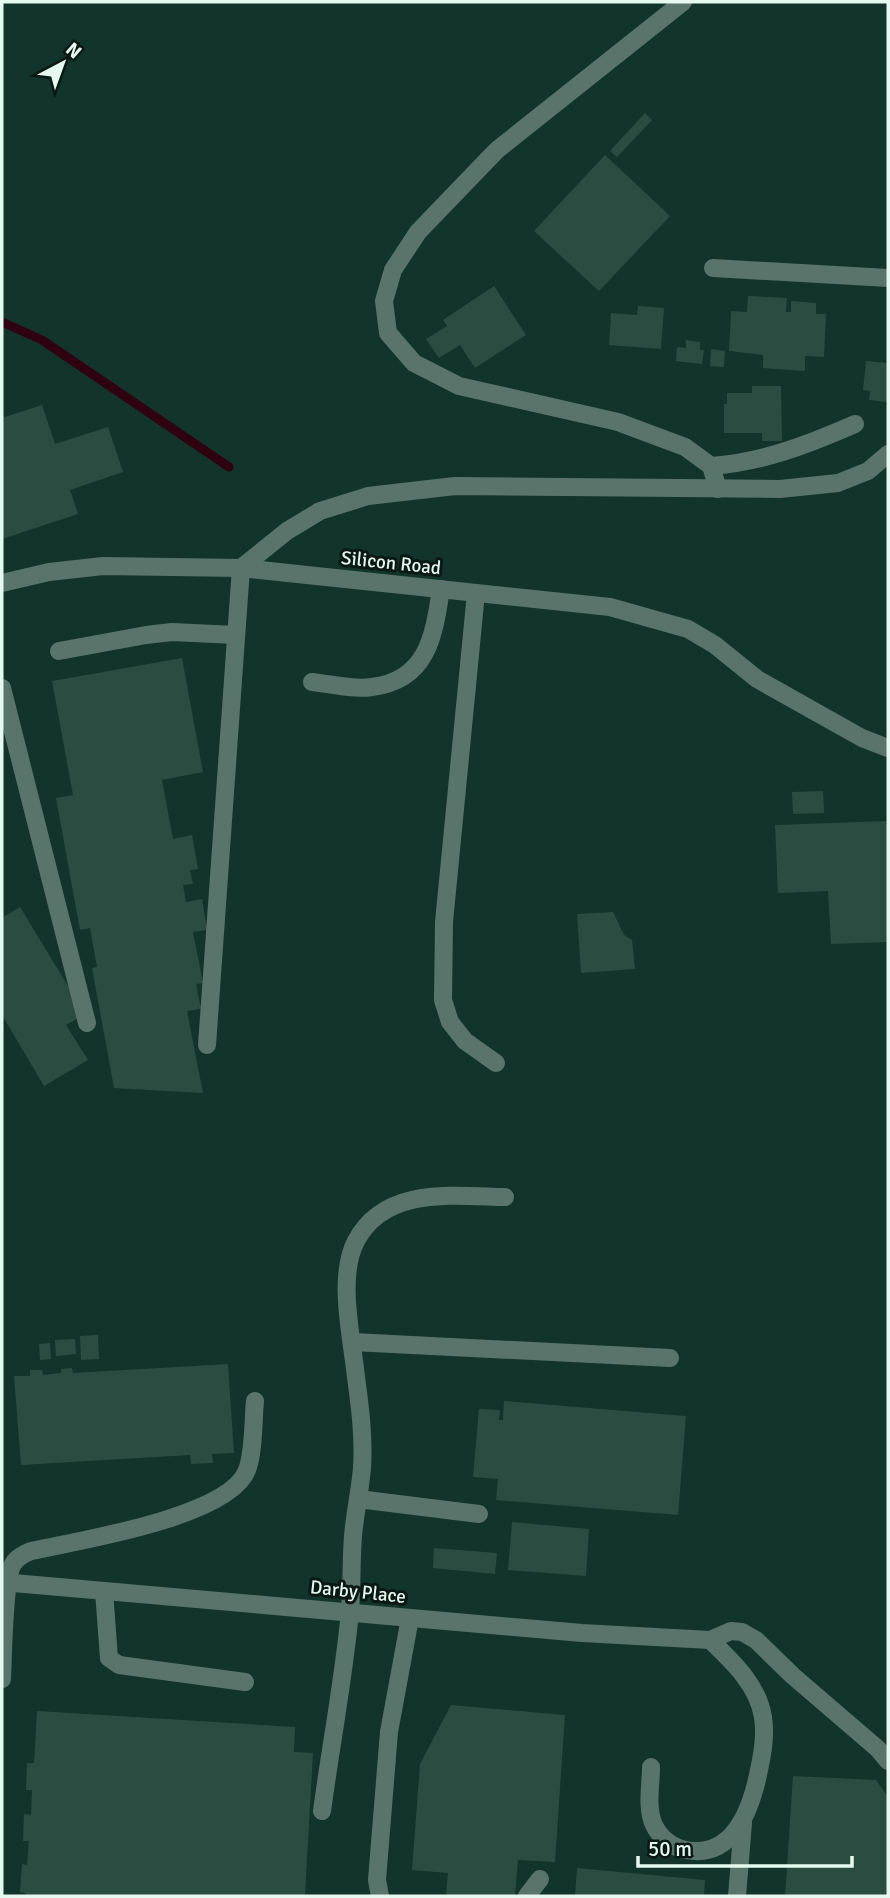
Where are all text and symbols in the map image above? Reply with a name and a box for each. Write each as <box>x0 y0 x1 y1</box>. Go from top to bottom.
north arrow <box>28 28 98 98</box>
text: N <box>61 38 86 64</box>
street label: Silicon Road <box>340 546 442 580</box>
street label: Darby Place <box>309 1575 407 1609</box>
scale bar <box>638 1825 852 1869</box>
text: 50 m <box>648 1836 692 1862</box>

